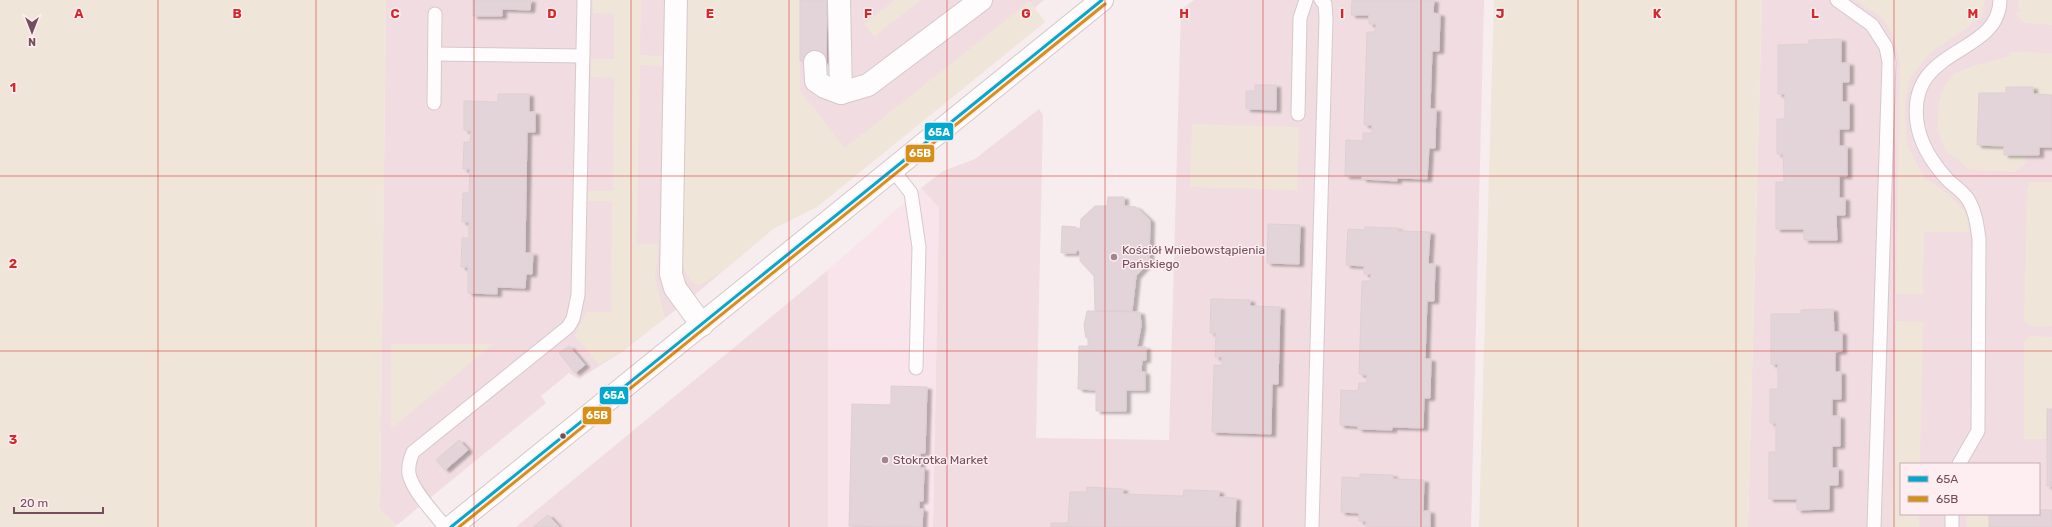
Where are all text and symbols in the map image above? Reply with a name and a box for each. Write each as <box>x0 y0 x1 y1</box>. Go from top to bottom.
text: A <box>74 6 84 21</box>
text: B <box>232 6 242 21</box>
text: C <box>390 6 400 21</box>
text: D <box>547 6 557 21</box>
text: E <box>706 6 714 21</box>
text: F <box>864 6 872 21</box>
text: G <box>1021 6 1031 21</box>
text: H <box>1179 6 1189 21</box>
text: I <box>1340 6 1344 21</box>
text: J <box>1496 6 1504 21</box>
text: K <box>1653 6 1662 21</box>
text: L <box>1811 6 1819 21</box>
text: M <box>1968 6 1978 21</box>
north arrow <box>12 12 52 52</box>
text: N <box>28 35 36 48</box>
text: 1 <box>10 80 16 95</box>
line badge: 65A <box>924 122 954 141</box>
text: 65A <box>928 126 950 139</box>
line badge: 65B <box>905 144 935 163</box>
text: 65B <box>909 147 931 160</box>
place label: Kościół Wniebowstąpienia Pańskiego <box>1122 243 1265 271</box>
marker: Kościół Wniebowstąpienia Pańskiego <box>1109 252 1119 262</box>
text: 2 <box>9 256 17 271</box>
line badge: 65A <box>599 386 629 405</box>
text: 65A <box>603 389 625 402</box>
line badge: 65B <box>582 406 612 425</box>
text: 65B <box>586 409 608 422</box>
unlabelled marker <box>558 431 568 441</box>
text: 3 <box>9 432 18 447</box>
place label: Stokrotka Market <box>893 453 988 467</box>
marker: Stokrotka Market <box>880 455 890 465</box>
legend <box>1900 463 2040 515</box>
text: 65A <box>1936 472 1958 486</box>
scale bar <box>14 489 103 515</box>
text: 65B <box>1936 492 1958 506</box>
text: 20 m <box>20 496 48 510</box>

